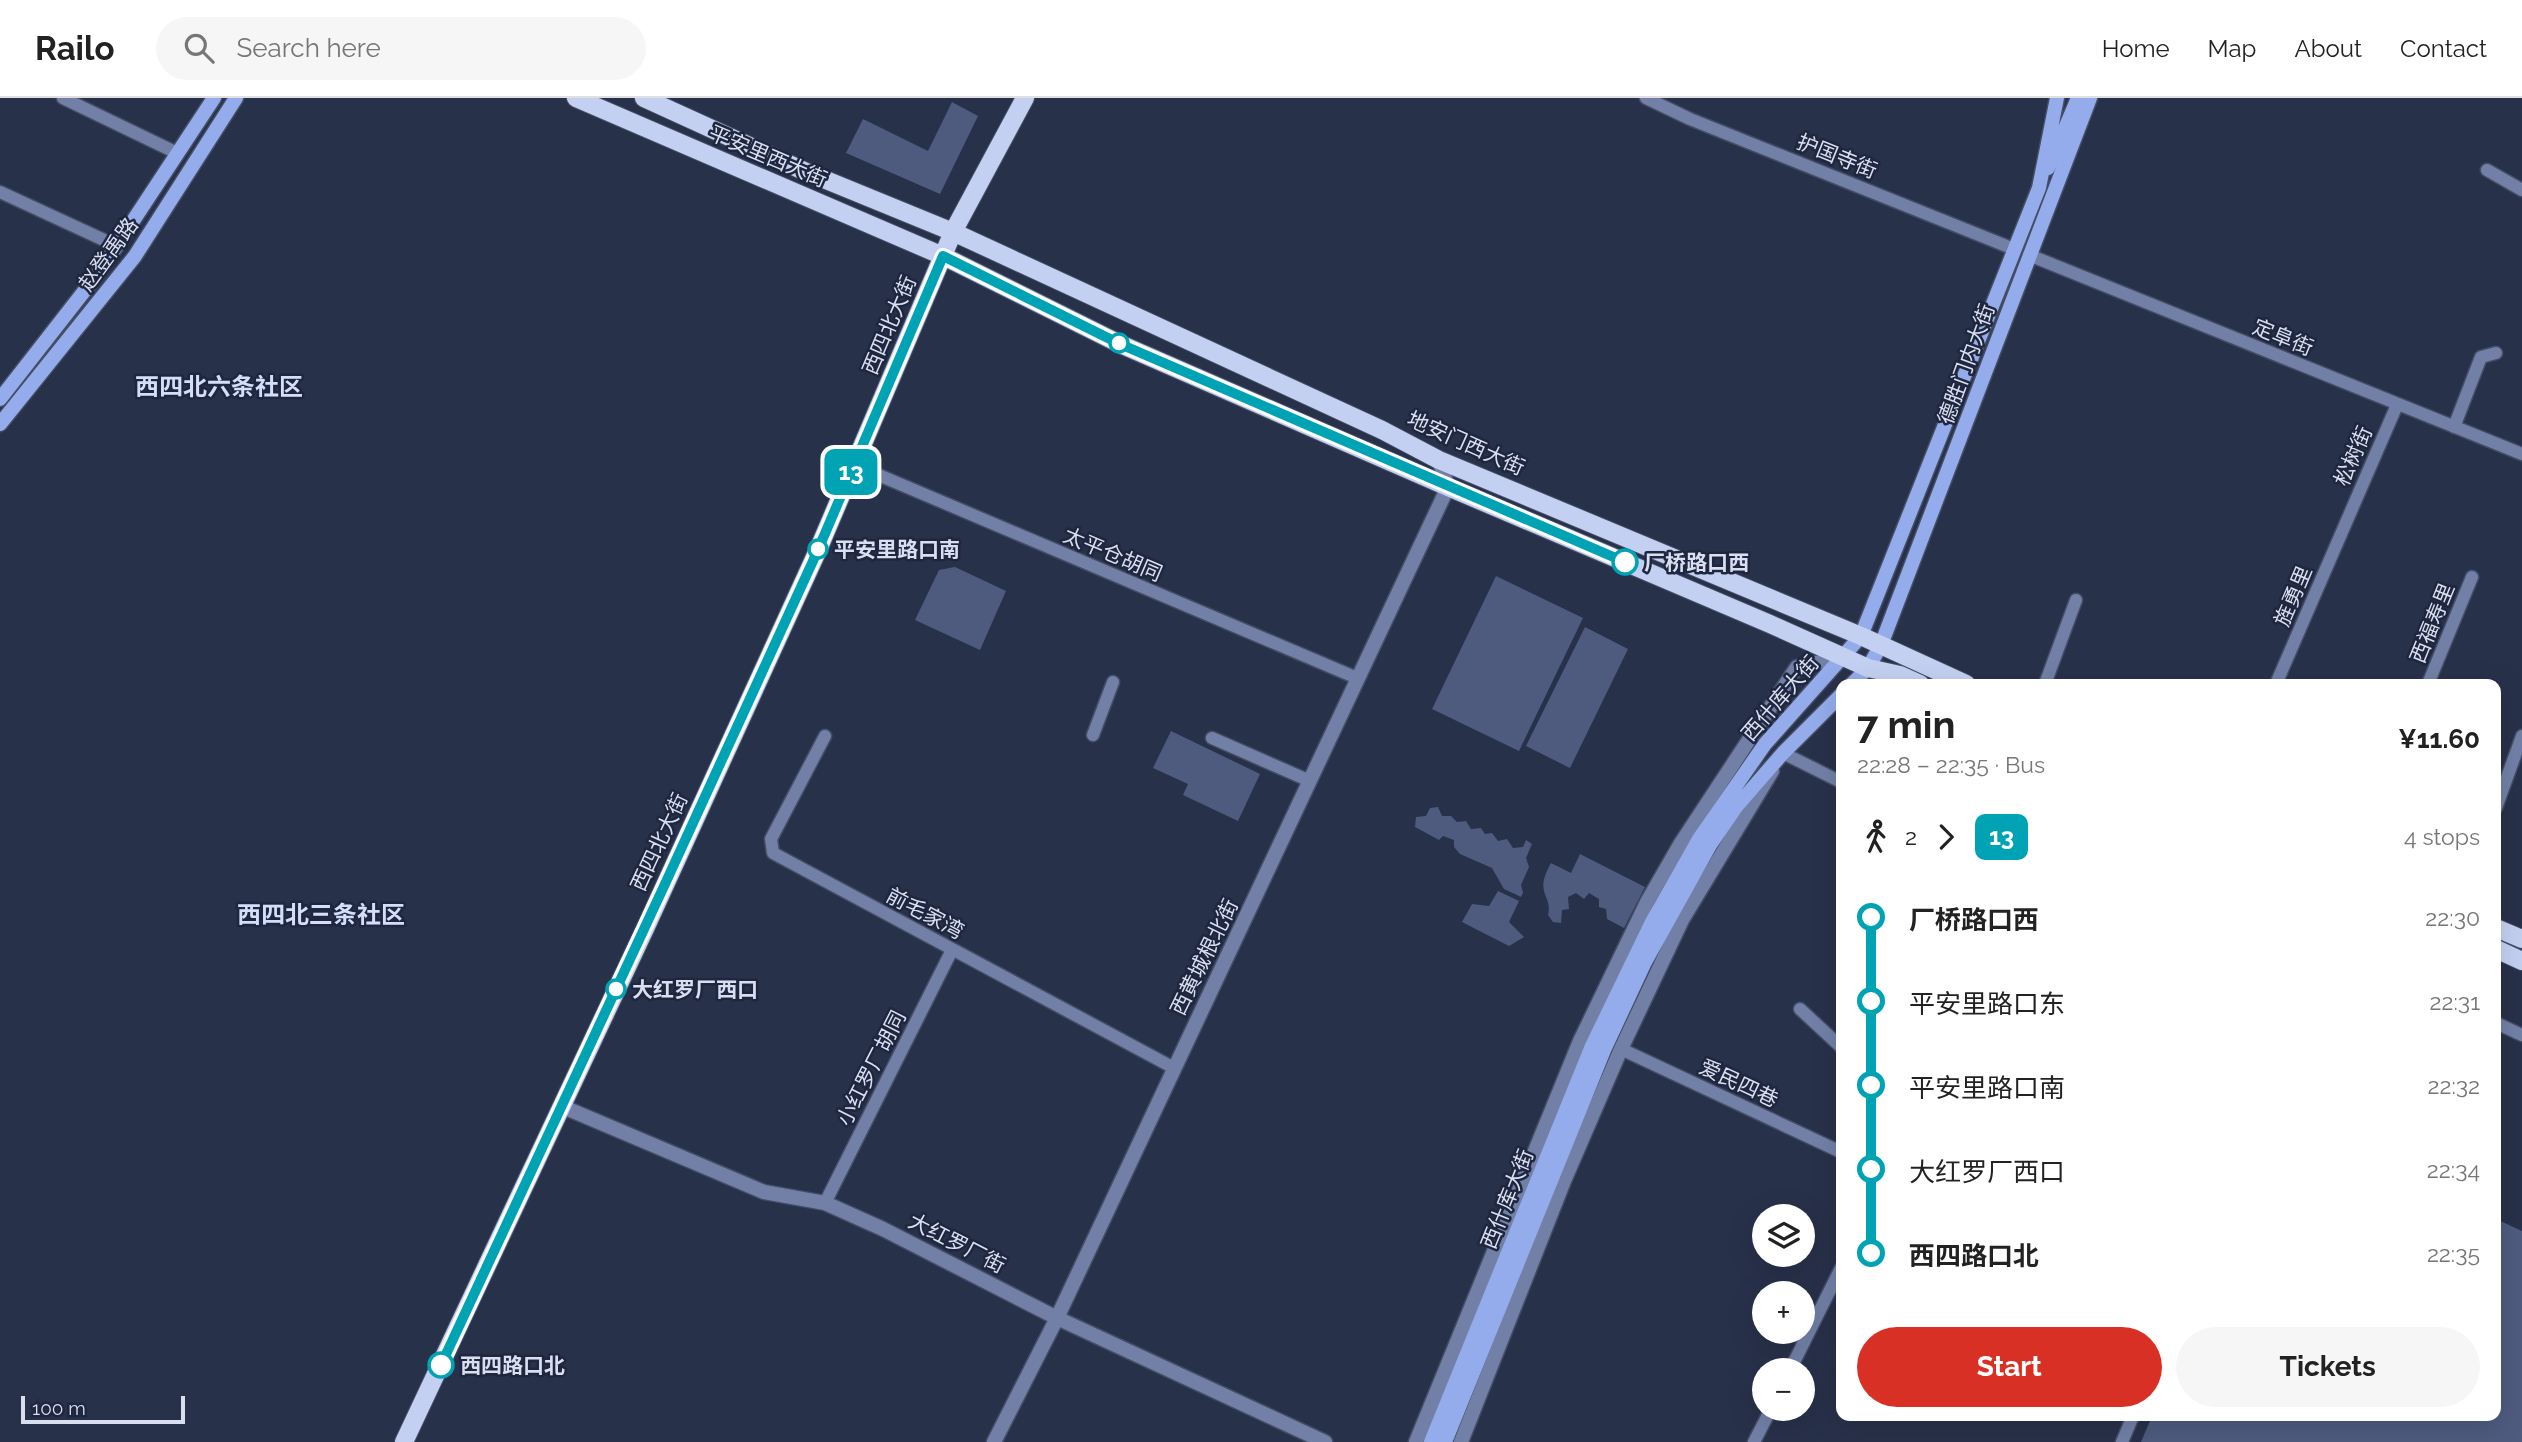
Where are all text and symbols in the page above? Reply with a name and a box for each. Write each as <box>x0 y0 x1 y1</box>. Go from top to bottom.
search box <box>156 17 646 80</box>
text: Railo <box>35 29 114 68</box>
icon: search <box>180 29 218 67</box>
text: Search here <box>236 33 381 63</box>
text: Home <box>2102 34 2170 63</box>
text: Map <box>2208 34 2256 63</box>
text: About <box>2294 34 2362 63</box>
text: Contact <box>2400 34 2487 63</box>
street label: 平安里西大街 <box>705 120 831 192</box>
street label: 护国寺街 <box>1793 129 1881 183</box>
street label: 赵登禹路 <box>73 213 143 295</box>
street label: 西四北大街 <box>857 272 921 378</box>
street label: 德胜门内大街 <box>1933 301 1999 427</box>
street label: 定阜街 <box>2249 314 2317 360</box>
unlabelled marker <box>1109 333 1129 353</box>
district label: 西四北六条社区 <box>135 372 303 401</box>
street label: 地安门西大街 <box>1403 406 1529 480</box>
street label: 松树街 <box>2329 422 2377 490</box>
line badge: 13 <box>820 449 882 495</box>
text: 13 <box>838 457 864 486</box>
street label: 太平仓胡同 <box>1060 522 1166 586</box>
place label: 平安里路口南 <box>834 537 960 562</box>
marker: 平安里路口南 <box>808 539 828 559</box>
marker: 厂桥路口西 <box>1612 549 1638 575</box>
place label: 厂桥路口西 <box>1644 550 1749 575</box>
street label: 旌勇里 <box>2269 562 2317 630</box>
street label: 西福寿里 <box>2405 579 2459 667</box>
street label: 西什库大街 <box>1736 650 1824 746</box>
text: 7 min <box>1857 702 1955 747</box>
text: ¥11.60 <box>2398 724 2480 754</box>
text: 22:28 – 22:35 · Bus <box>1857 751 2045 778</box>
street label: 西四北大街 <box>625 789 693 895</box>
icon: walk <box>1857 818 1895 856</box>
icon: forward <box>1927 818 1965 856</box>
text: 13 <box>1989 822 2014 851</box>
text: 2 <box>1905 823 1917 850</box>
text: 4 stops <box>2404 823 2480 850</box>
street label: 前毛家湾 <box>882 882 968 944</box>
street label: 西黄城根北街 <box>1165 895 1243 1019</box>
district label: 西四北三条社区 <box>237 900 405 929</box>
text: 22:30 <box>2425 904 2480 931</box>
text: 厂桥路口西 <box>1909 905 2039 935</box>
place label: 大红罗厂西口 <box>632 977 758 1002</box>
marker: 大红罗厂西口 <box>606 979 626 999</box>
text: 22:31 <box>2430 988 2480 1015</box>
text: 平安里路口东 <box>1909 989 2065 1019</box>
street label: 小红罗厂胡同 <box>831 1006 911 1130</box>
street label: 爱民四巷 <box>1696 1054 1782 1112</box>
text: 22:32 <box>2427 1072 2480 1099</box>
text: 平安里路口南 <box>1909 1073 2065 1103</box>
street label: 西什库大街 <box>1476 1146 1538 1252</box>
text: 22:34 <box>2427 1156 2480 1183</box>
text: 大红罗厂西口 <box>1909 1157 2065 1187</box>
map controls <box>1752 1204 1815 1421</box>
button: layers <box>1752 1204 1815 1267</box>
street label: 大红罗厂街 <box>905 1208 1009 1278</box>
text: 22:35 <box>2427 1240 2480 1267</box>
text: 西四路口北 <box>1909 1241 2039 1271</box>
button: + <box>1752 1281 1815 1344</box>
button: Start <box>1857 1327 2162 1407</box>
button: Tickets <box>2176 1327 2480 1407</box>
marker: 西四路口北 <box>428 1352 454 1378</box>
place label: 西四路口北 <box>460 1353 565 1378</box>
button: − <box>1752 1358 1815 1421</box>
scale bar <box>21 1393 186 1425</box>
text: 100 m <box>32 1397 86 1419</box>

